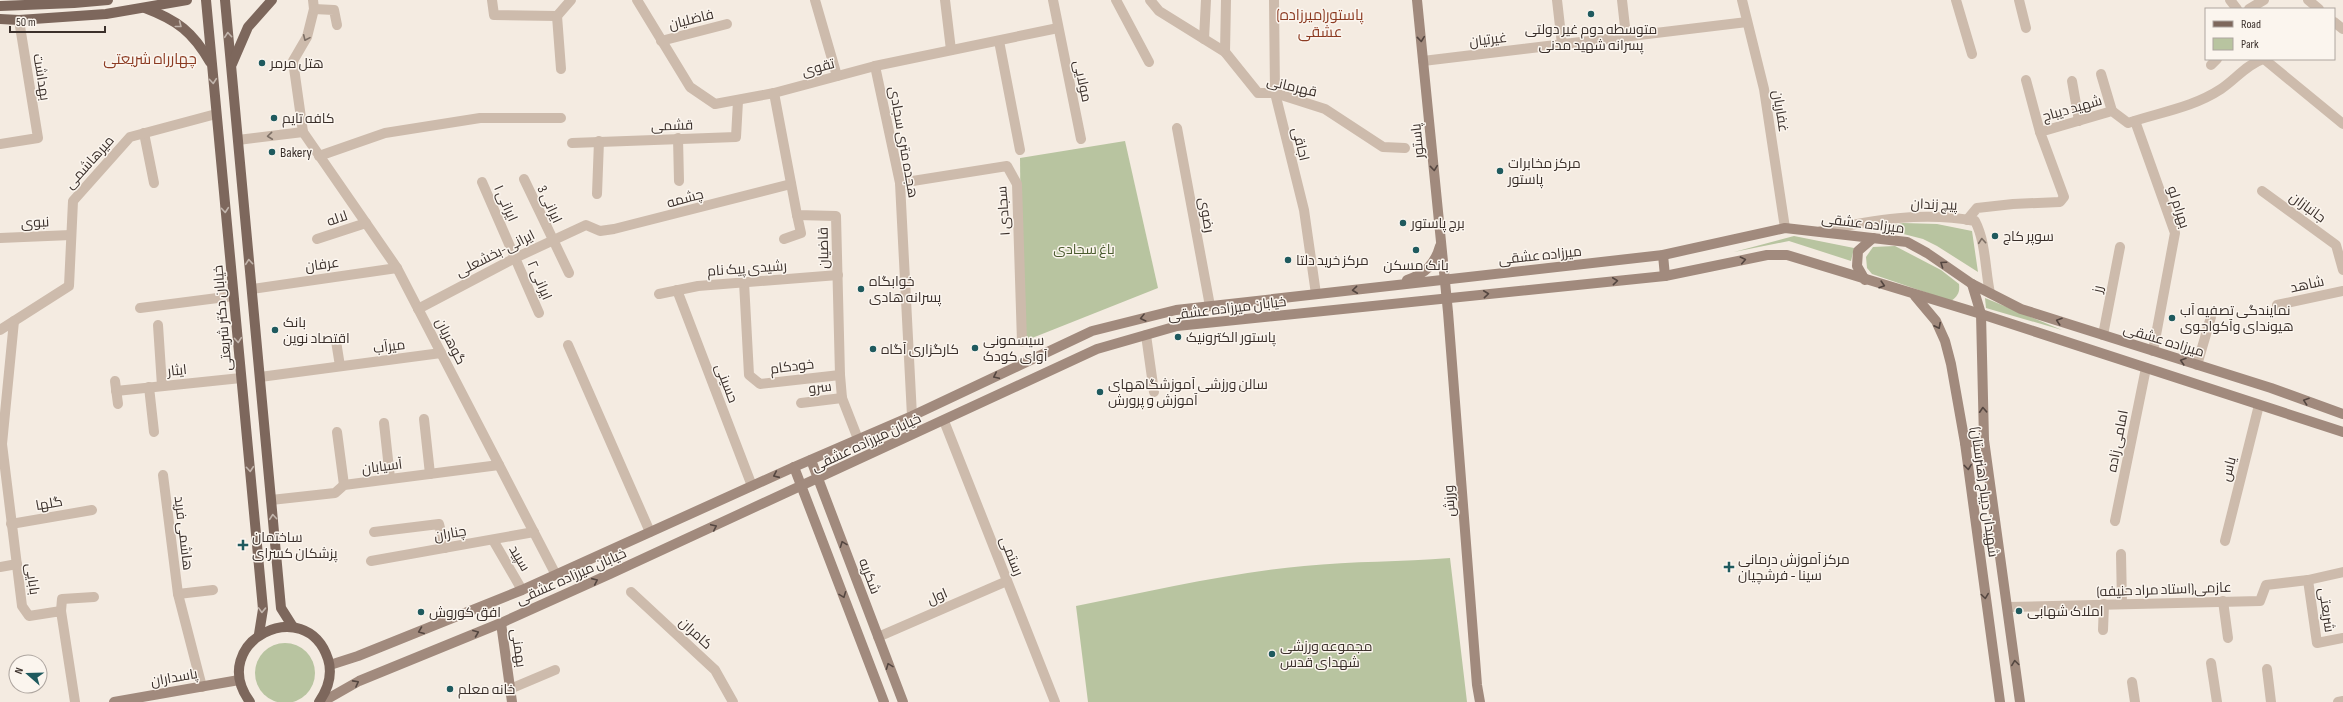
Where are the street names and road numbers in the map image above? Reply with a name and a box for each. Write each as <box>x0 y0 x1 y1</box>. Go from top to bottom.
street label: فاضلیان <box>667 6 715 33</box>
street label: غیرتیان <box>1468 29 1508 50</box>
street label: بهداشت <box>29 52 54 102</box>
street label: تقوی <box>800 55 837 80</box>
street label: مولایی <box>1070 59 1095 104</box>
street label: قهرمانی <box>1265 72 1319 101</box>
street label: هجده متری سجادی <box>885 85 922 199</box>
street label: غفاریان <box>1769 89 1792 133</box>
street label: شهید دیباج <box>2040 92 2104 125</box>
street label: قشمی <box>651 117 693 134</box>
street label: پاستور <box>1407 122 1429 160</box>
street label: اجاقی <box>1288 126 1313 163</box>
street label: میرهاشمی <box>61 132 118 193</box>
street label: ایرانی ۱ <box>490 182 521 224</box>
street label: ایرانی 3 <box>533 183 566 226</box>
street label: بهرام لو <box>2163 184 2193 231</box>
street label: چشمه <box>665 185 706 212</box>
street label: سجادی ۱ <box>993 185 1014 237</box>
street label: جانبازان <box>2286 189 2329 226</box>
street label: پیچ زندان <box>1910 195 1958 215</box>
street label: رضوی <box>1195 196 1218 234</box>
street label: لاله <box>324 207 350 230</box>
street label: میرزاده عشقی <box>1820 210 1905 237</box>
street label: نبوی <box>20 213 50 232</box>
street label: ایرانی-بخشعلی <box>453 226 538 281</box>
street label: قاضیان <box>815 227 832 269</box>
street label: میرزاده عشقی <box>1498 243 1583 268</box>
street label: عرفان <box>304 254 340 275</box>
street label: رشیدی پیک نام <box>707 257 787 281</box>
street label: ایرانی ۲ <box>524 258 555 302</box>
street label: خیابان دکتر شریعتی <box>209 264 236 372</box>
street label: شاهد <box>2289 273 2326 296</box>
street label: رز <box>2088 284 2107 295</box>
street label: خیابان میرزاده عشقی <box>1167 293 1287 324</box>
street label: گوهریان <box>432 315 469 367</box>
street label: میرزاده عشقی <box>2121 320 2206 361</box>
street label: میرآب <box>372 336 406 357</box>
street label: خودکام <box>769 355 815 379</box>
street label: ایثار <box>166 361 188 380</box>
street label: حسینی <box>711 361 742 405</box>
street label: سرو <box>808 378 833 397</box>
street label: امامی زاده <box>2103 409 2132 474</box>
street label: خیابان میرزاده عشقی <box>809 410 924 475</box>
street label: شهیدان دیباج (هنرستان) <box>1967 426 2002 558</box>
street label: یاس <box>2217 455 2240 483</box>
street label: آسیابان <box>361 456 404 477</box>
street label: ورزش <box>1440 484 1459 517</box>
street label: گلها <box>34 493 64 514</box>
street label: هاشمی فرید <box>171 495 197 571</box>
street label: چناران <box>432 522 468 546</box>
street label: رستمی <box>996 534 1027 578</box>
street label: سپید <box>505 542 534 575</box>
street label: خیابان میرزاده عشقی <box>513 544 629 608</box>
street label: شکریه <box>855 556 884 596</box>
street label: بابایی <box>22 562 43 596</box>
street label: عازمی(استاد مراد حنیفه) <box>2096 579 2232 600</box>
street label: اول <box>924 585 950 608</box>
street label: شریعتی <box>2315 587 2338 633</box>
street label: کامران <box>676 614 716 653</box>
street label: بهمنی <box>507 628 530 669</box>
street label: پاسداران <box>149 665 199 691</box>

